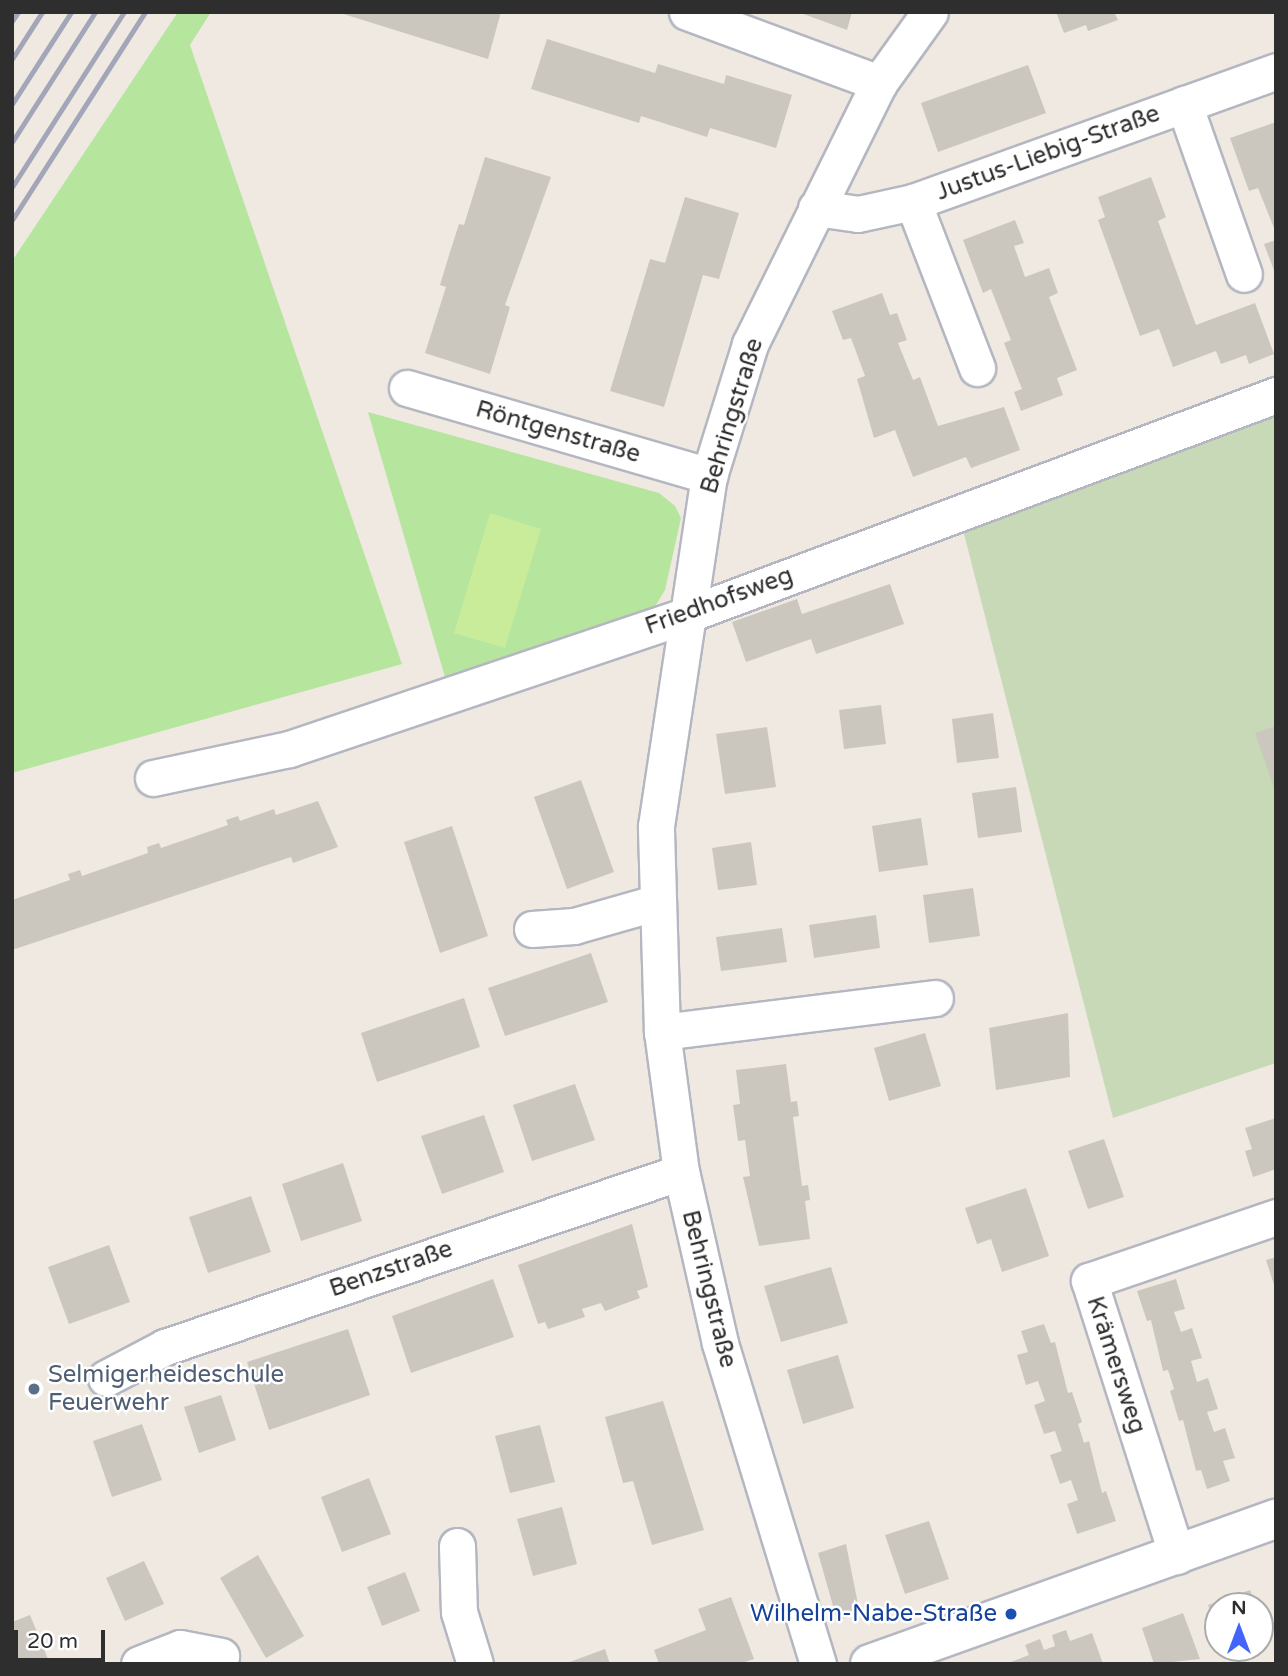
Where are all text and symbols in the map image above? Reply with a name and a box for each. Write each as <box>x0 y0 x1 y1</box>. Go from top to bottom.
street label: Justus-Liebig-Straße <box>932 99 1164 207</box>
street label: Behringstraße <box>695 335 769 497</box>
street label: Röntgenstraße <box>472 395 644 469</box>
street label: Friedhofsweg <box>641 561 797 641</box>
street label: Behringstraße <box>676 1207 742 1371</box>
street label: Benzstraße <box>326 1235 456 1303</box>
street label: Krämersweg <box>1080 1293 1152 1437</box>
place label: Selmigerheideschule Feuerwehr <box>48 1361 284 1417</box>
marker: Selmigerheideschule Feuerwehr <box>26 1381 42 1397</box>
north arrow <box>1204 1592 1274 1662</box>
text: N <box>1231 1597 1247 1619</box>
place label: Wilhelm-Nabe-Straße <box>750 1600 997 1628</box>
marker: Wilhelm-Nabe-Straße <box>1003 1606 1019 1622</box>
scale bar <box>18 1616 108 1660</box>
text: 20 m <box>27 1629 78 1654</box>

